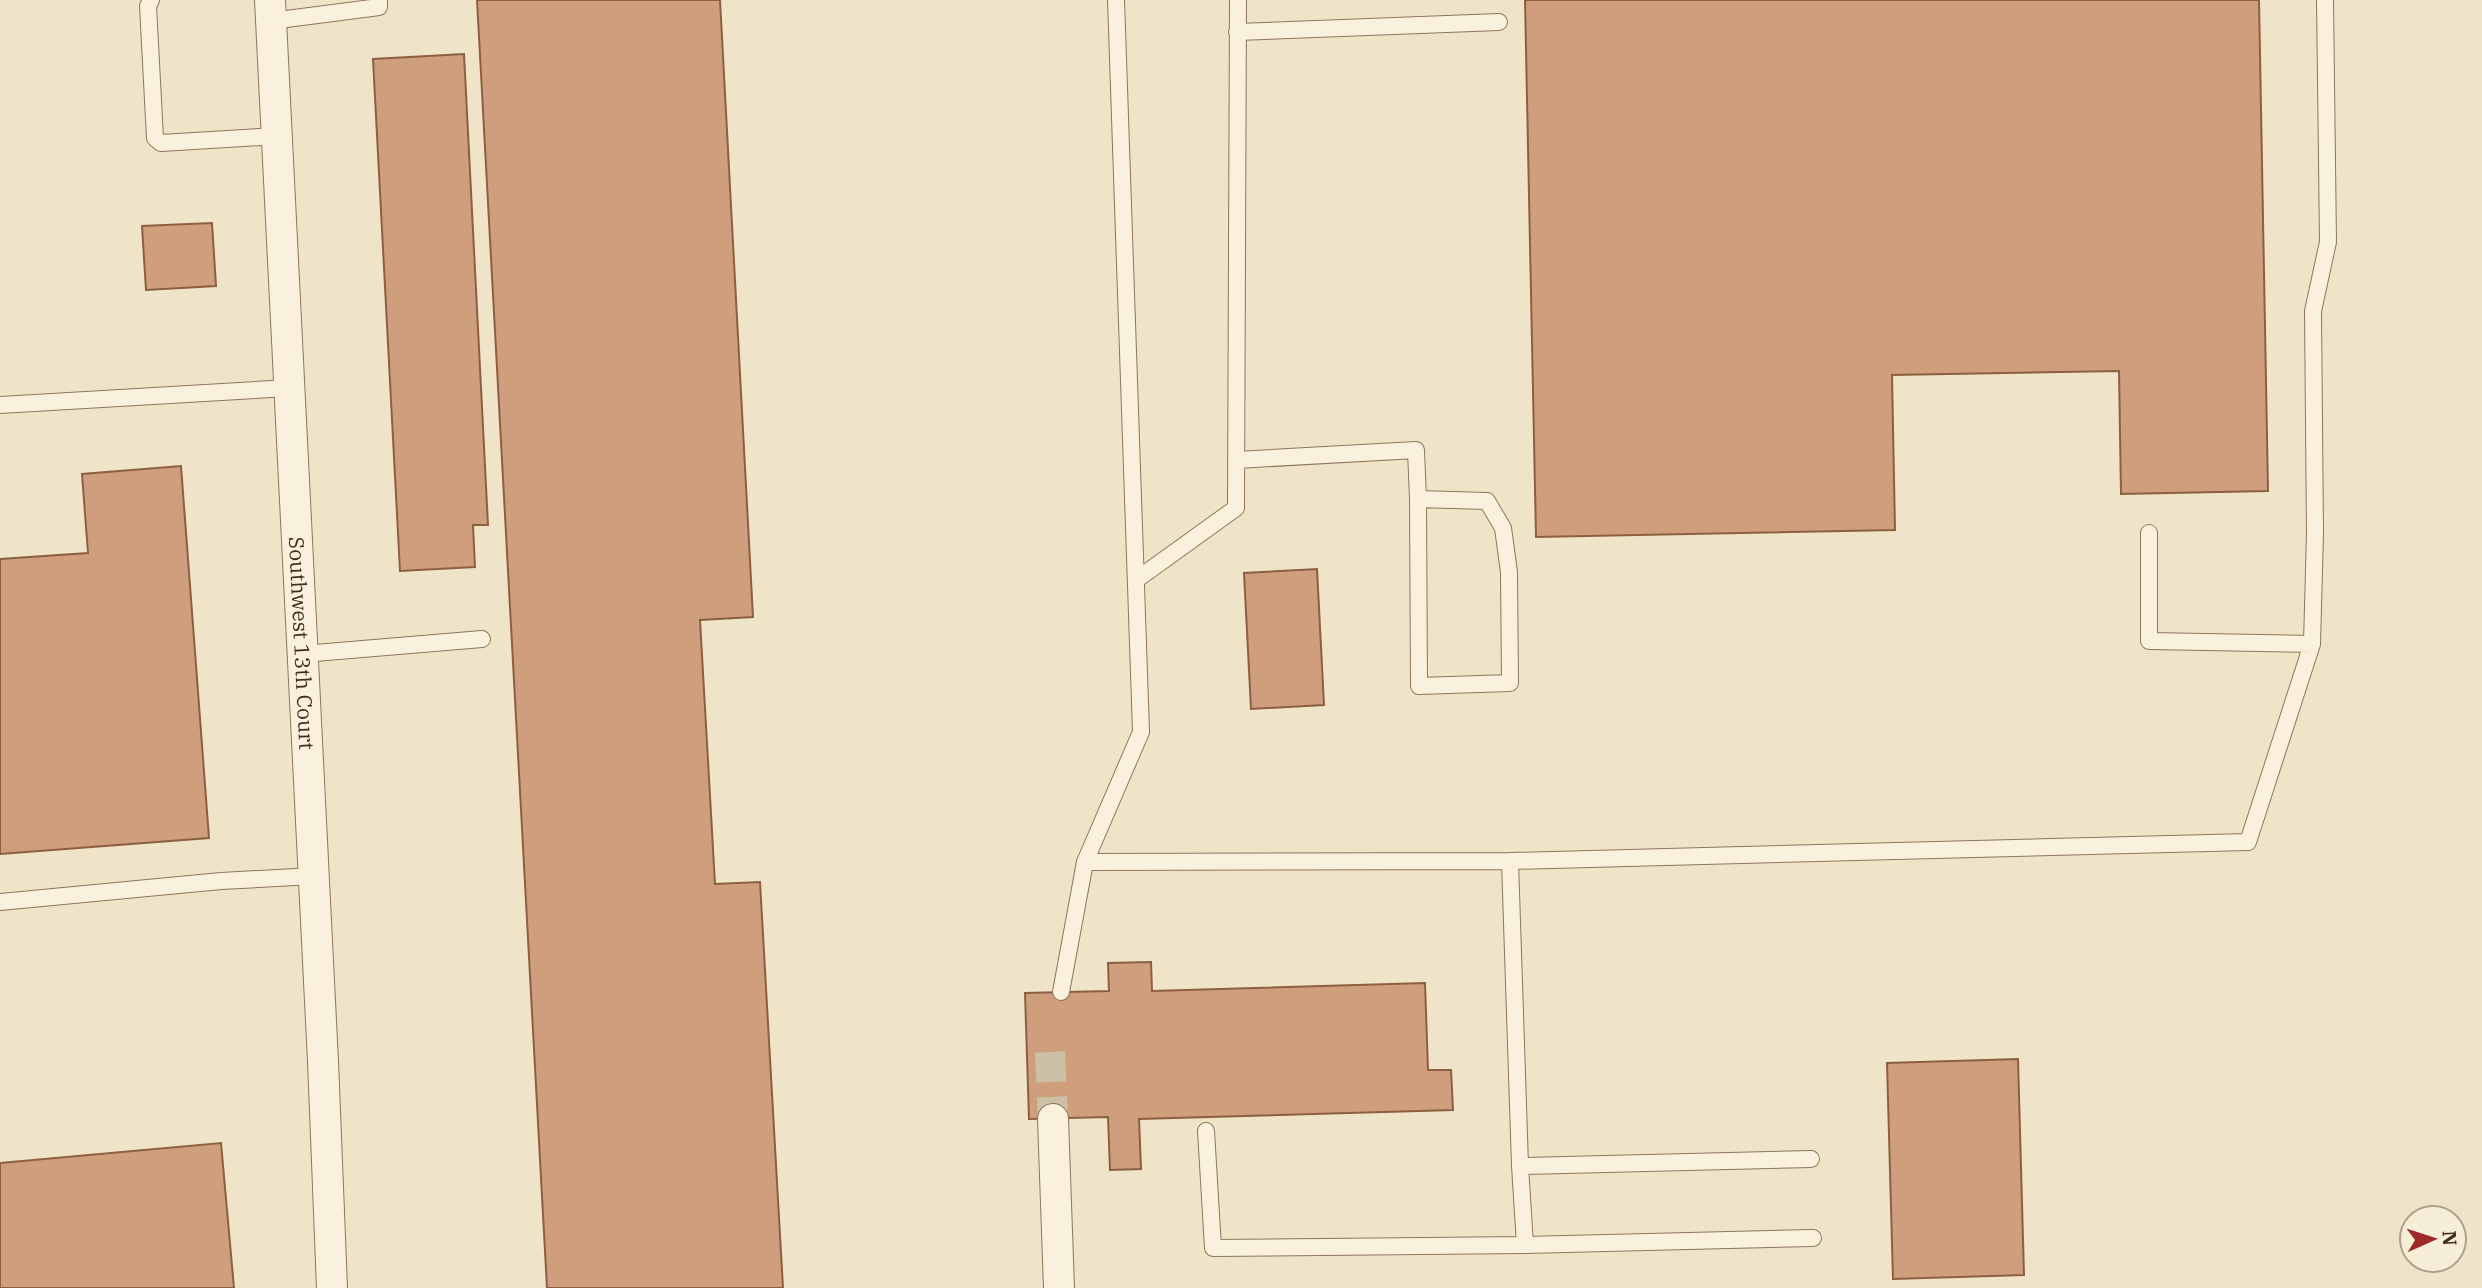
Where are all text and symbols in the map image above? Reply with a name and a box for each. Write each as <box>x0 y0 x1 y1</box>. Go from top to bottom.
street label: Southwest 13th Court <box>283 536 321 750</box>
north arrow <box>2398 1204 2468 1274</box>
text: N <box>2438 1230 2462 1246</box>

